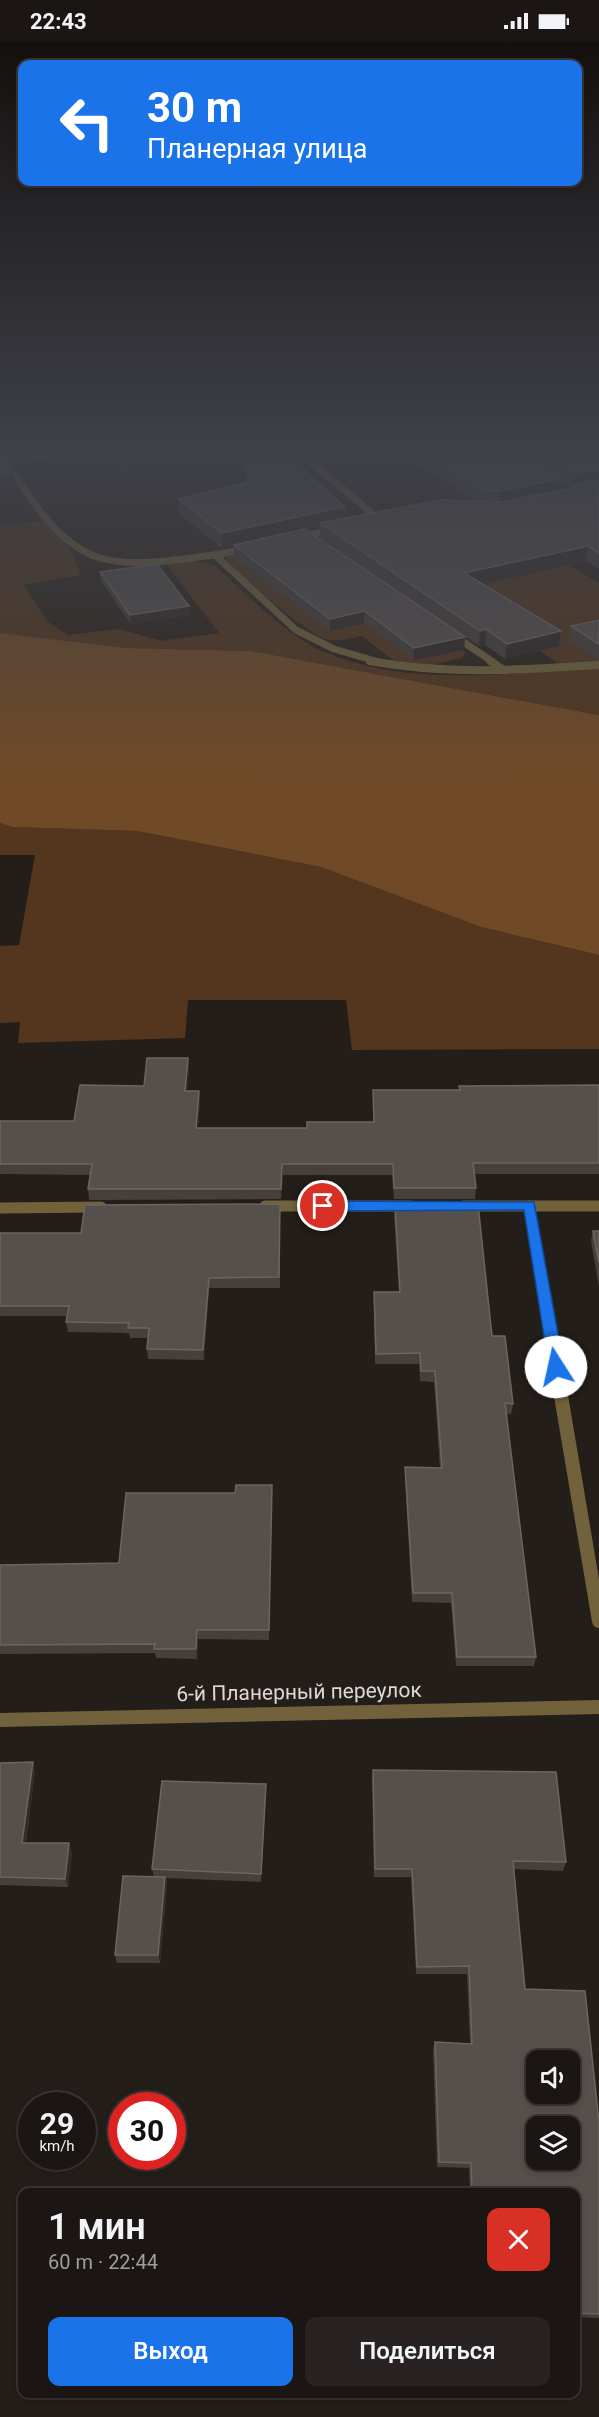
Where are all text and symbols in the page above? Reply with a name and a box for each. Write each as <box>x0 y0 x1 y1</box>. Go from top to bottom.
text: 22:43 <box>30 9 87 34</box>
text: 30 m <box>147 83 242 132</box>
icon: left <box>48 84 126 162</box>
text: Планерная улица <box>147 133 368 165</box>
pin <box>297 1180 348 1231</box>
icon: arrive <box>306 1189 339 1222</box>
position arrow <box>524 1335 588 1399</box>
street label: 6-й Планерный переулок <box>176 1678 422 1706</box>
map controls <box>526 2050 580 2170</box>
button: sound <box>526 2050 580 2104</box>
speed limit sign: 30 <box>108 2092 186 2170</box>
text: 29 <box>40 2106 74 2141</box>
button: layers <box>526 2116 580 2170</box>
text: km/h <box>39 2137 75 2155</box>
text: 1 мин <box>48 2206 146 2248</box>
button: close <box>487 2208 550 2271</box>
text: 60 m · 22:44 <box>48 2250 158 2274</box>
button: Выход <box>48 2317 293 2386</box>
button: Поделиться <box>305 2317 550 2386</box>

